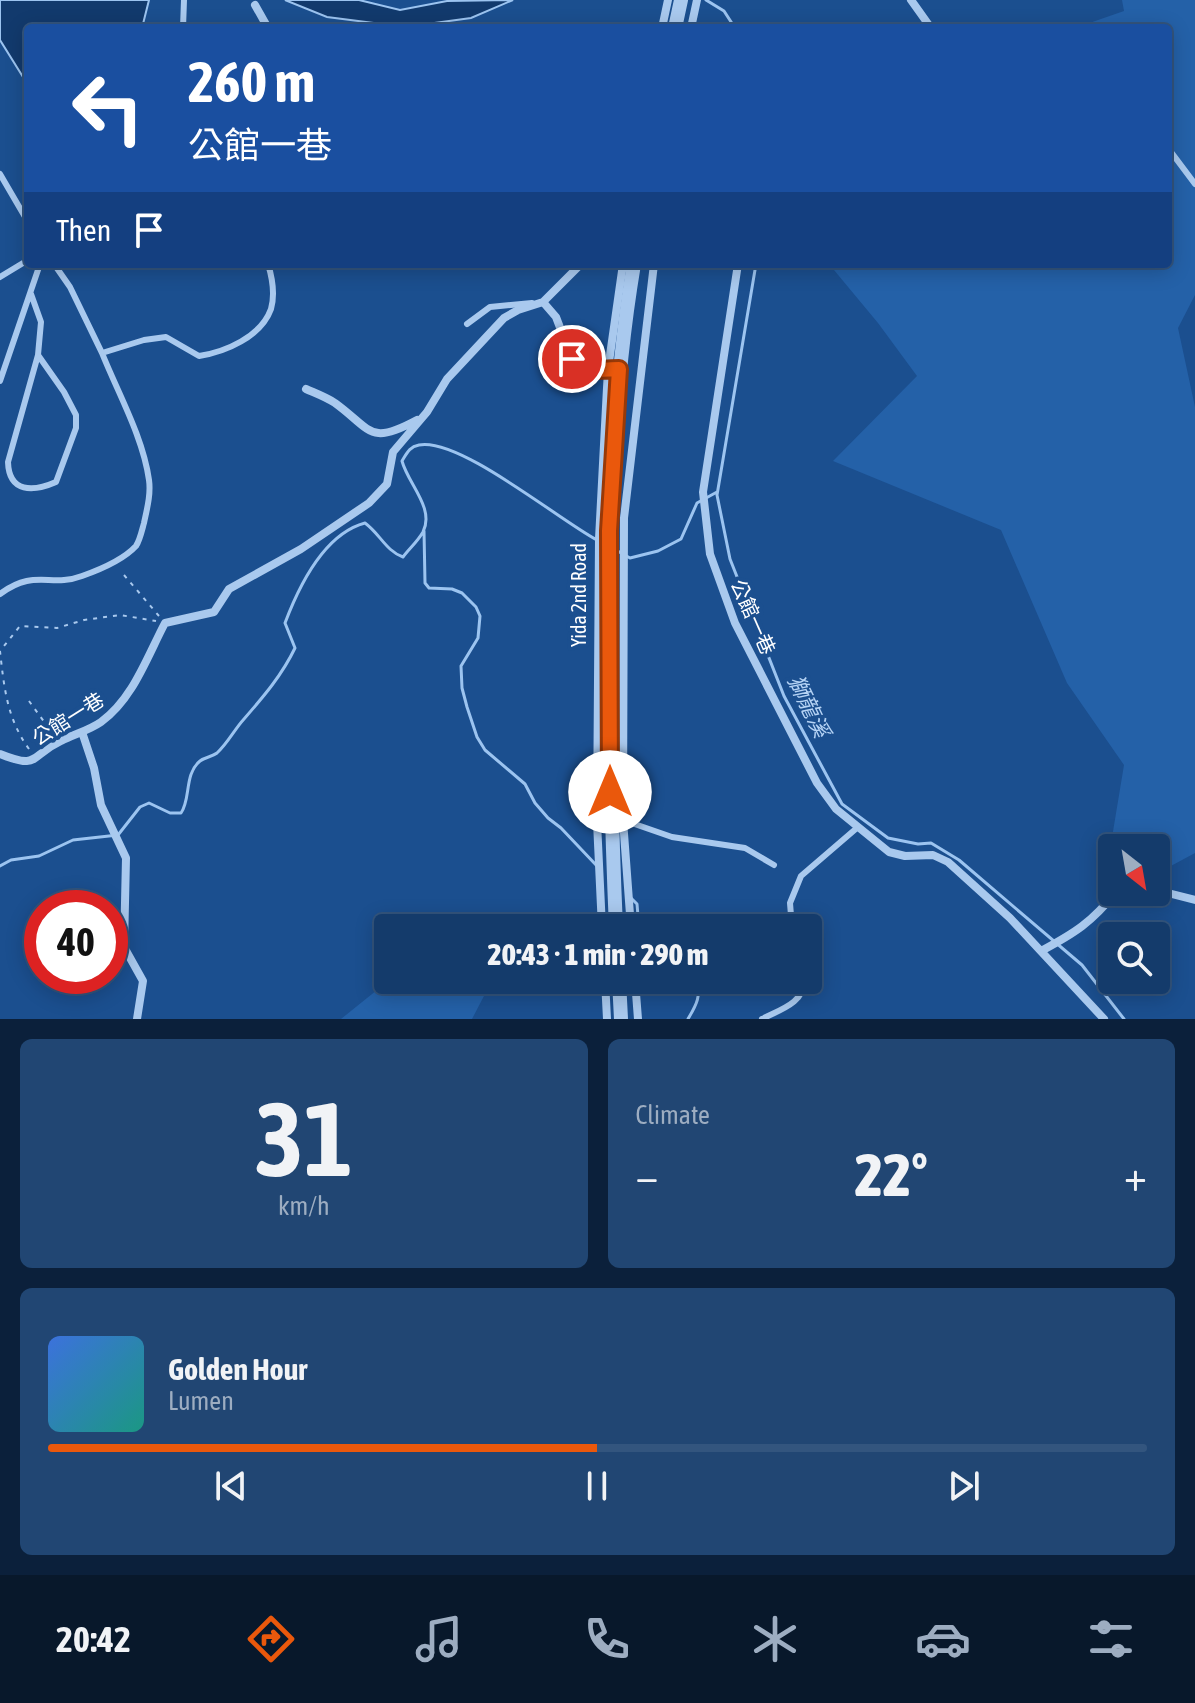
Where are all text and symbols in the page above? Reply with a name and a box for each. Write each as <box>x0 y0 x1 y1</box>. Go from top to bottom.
text: 260 m <box>188 50 315 114</box>
icon: left <box>56 56 160 160</box>
text: 公館一巷 <box>188 124 332 166</box>
icon: arrive <box>127 208 171 252</box>
text: Then <box>56 213 111 247</box>
pin <box>538 325 606 393</box>
icon: arrive <box>550 337 594 381</box>
street label: Yida 2nd Road <box>567 543 590 647</box>
street label: 公館一巷 <box>727 576 780 658</box>
water label: 獅龍溪 <box>783 671 836 744</box>
street label: 公館一巷 <box>28 688 108 750</box>
position arrow <box>568 750 652 834</box>
north arrow <box>1098 834 1170 906</box>
map controls <box>1098 834 1170 994</box>
speed limit sign: 40 <box>24 890 128 994</box>
button: search <box>1098 922 1170 994</box>
text: 20:43 · 1 min · 290 m <box>488 937 708 971</box>
text: 31 <box>255 1079 353 1198</box>
text: Climate <box>636 1100 710 1130</box>
text: 22° <box>855 1140 928 1209</box>
text: − <box>636 1150 658 1200</box>
text: + <box>1124 1150 1147 1200</box>
text: km/h <box>278 1191 330 1221</box>
text: Golden Hour <box>168 1352 307 1386</box>
text: Lumen <box>168 1386 234 1416</box>
icon: previous <box>209 1464 253 1508</box>
icon: pause <box>575 1464 619 1508</box>
icon: next <box>942 1464 986 1508</box>
icon: directions <box>243 1611 299 1667</box>
icon: music <box>411 1611 467 1667</box>
icon: phone <box>579 1611 635 1667</box>
icon: climate <box>747 1611 803 1667</box>
icon: car <box>915 1611 971 1667</box>
icon: filters <box>1083 1611 1139 1667</box>
text: 20:42 <box>56 1618 131 1660</box>

